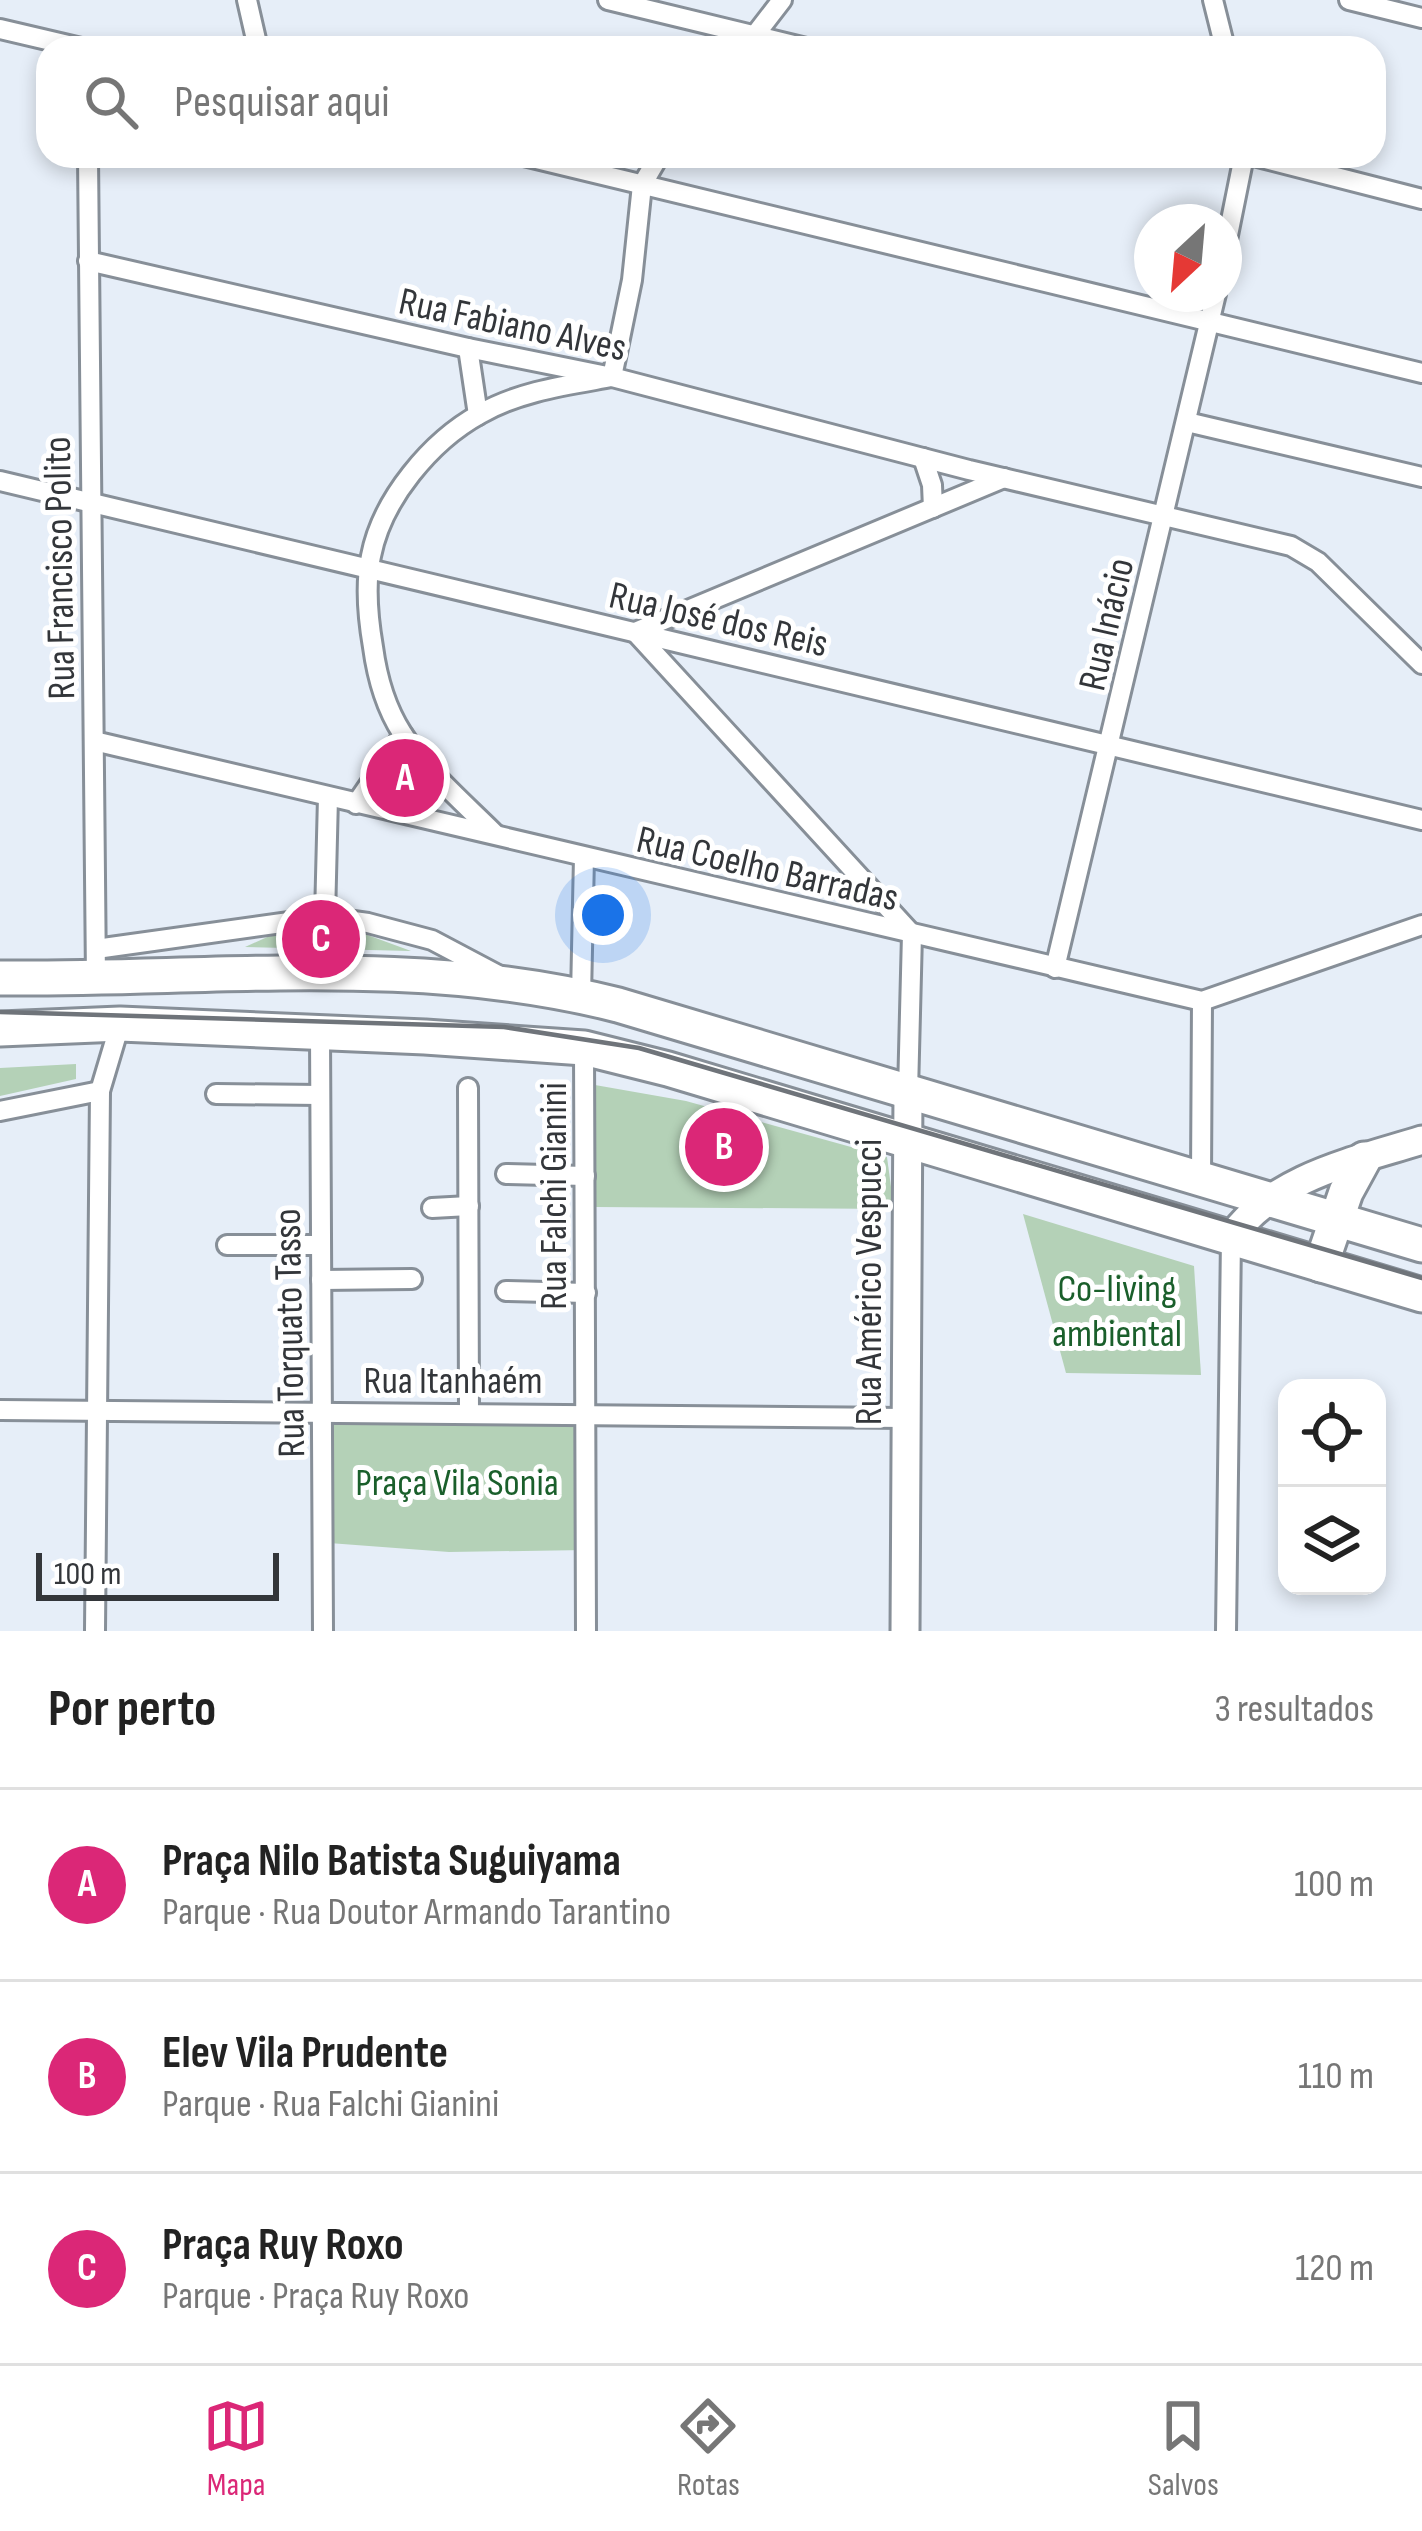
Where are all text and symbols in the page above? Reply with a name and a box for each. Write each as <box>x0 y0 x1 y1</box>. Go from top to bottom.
search box <box>36 36 1386 168</box>
icon: search <box>78 69 144 135</box>
text: Pesquisar aqui <box>174 75 390 130</box>
north arrow <box>1134 204 1242 312</box>
street label: Rua Fabiano Alves <box>395 278 630 372</box>
street label: Rua Francisco Polito <box>35 436 86 700</box>
street label: Rua Inácio <box>1069 554 1145 695</box>
street label: Rua José dos Reis <box>605 572 832 668</box>
pin: A <box>366 733 444 823</box>
street label: Rua Coelho Barradas <box>632 817 903 922</box>
your location <box>573 885 633 945</box>
pin: C <box>282 894 360 984</box>
street label: Rua Falchi Gianini <box>531 1082 578 1310</box>
pin: B <box>685 1102 763 1192</box>
street label: Rua Américo Vespucci <box>846 1139 893 1425</box>
street label: Rua Torquato Tasso <box>265 1208 316 1458</box>
park label: Co-living ambiental <box>1052 1266 1182 1358</box>
street label: Rua Itanhaém <box>363 1358 543 1405</box>
map controls <box>1278 1379 1386 1595</box>
button: locate <box>1278 1379 1386 1487</box>
park label: Praça Vila Sonia <box>355 1460 559 1507</box>
button: layers <box>1278 1487 1386 1595</box>
scale bar <box>36 1547 279 1600</box>
text: 100 m <box>54 1554 121 1594</box>
text: Por perto <box>48 1679 216 1740</box>
text: 3 resultados <box>1214 1686 1374 1733</box>
text: Praça Nilo Batista Suguiyama <box>162 1834 621 1889</box>
text: A <box>78 1861 96 1908</box>
text: 100 m <box>1294 1861 1374 1908</box>
text: Parque · Rua Doutor Armando Tarantino <box>162 1889 671 1936</box>
text: Elev Vila Prudente <box>162 2026 448 2081</box>
text: B <box>78 2053 96 2100</box>
text: 110 m <box>1298 2053 1374 2100</box>
text: Parque · Rua Falchi Gianini <box>162 2081 499 2128</box>
text: Praça Ruy Roxo <box>162 2218 404 2273</box>
text: C <box>77 2245 97 2292</box>
text: 120 m <box>1295 2245 1374 2292</box>
text: Parque · Praça Ruy Roxo <box>162 2273 469 2320</box>
tab: Mapa <box>203 2393 269 2505</box>
tab: Rotas <box>675 2393 741 2505</box>
tab: Salvos <box>1148 2393 1219 2505</box>

